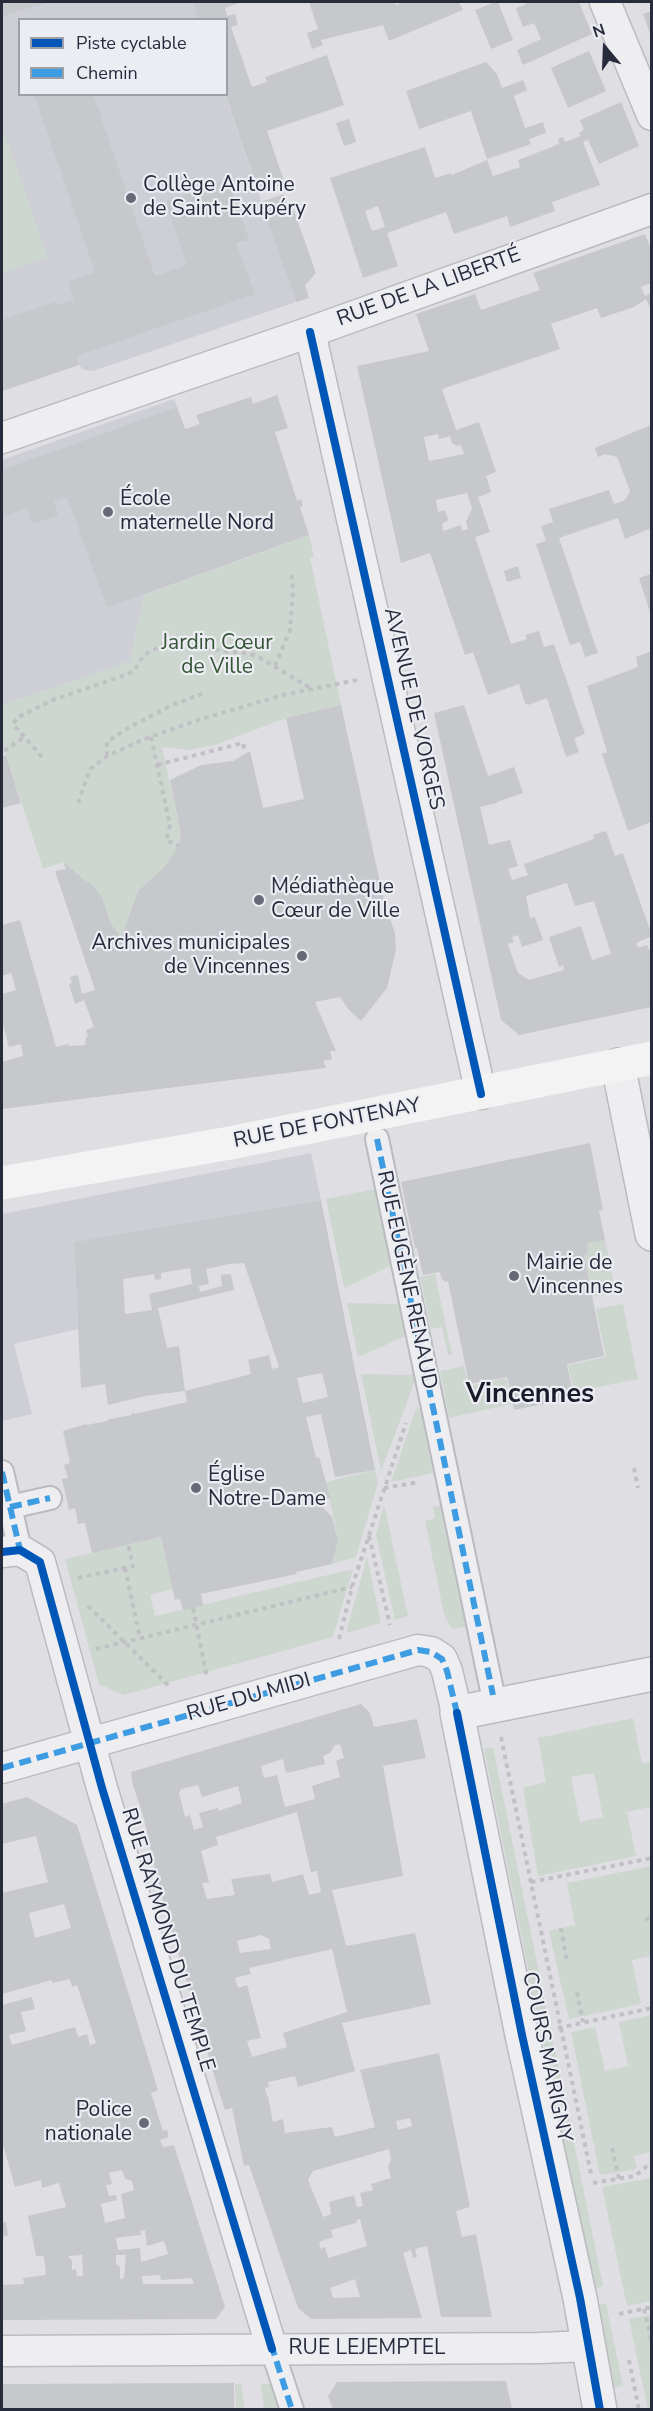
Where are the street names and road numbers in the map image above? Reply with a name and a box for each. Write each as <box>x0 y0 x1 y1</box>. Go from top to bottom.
street label: RUE DE LA LIBERTÉ <box>334 243 524 333</box>
street label: AVENUE DE VORGES <box>377 605 449 813</box>
street label: RUE DE FONTENAY <box>231 1094 423 1154</box>
street label: RUE EUGÈNE RENAUD <box>370 1168 442 1392</box>
street label: RUE DU MIDI <box>184 1668 314 1728</box>
street label: RUE RAYMOND DU TEMPLE <box>115 1805 219 2075</box>
street label: COURS MARIGNY <box>516 1970 576 2144</box>
street label: RUE LEJEMPTEL <box>289 2336 445 2362</box>

